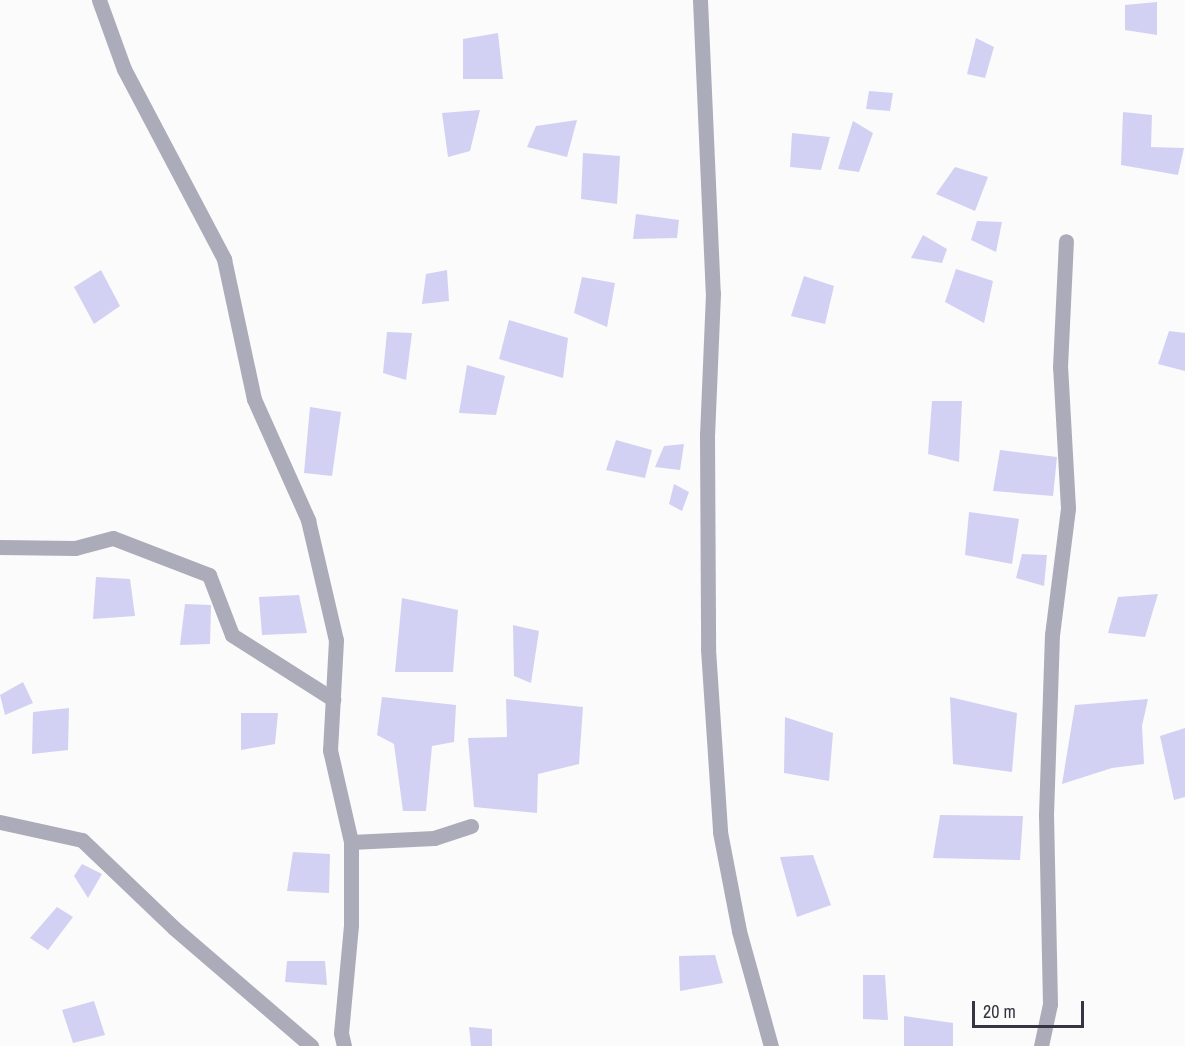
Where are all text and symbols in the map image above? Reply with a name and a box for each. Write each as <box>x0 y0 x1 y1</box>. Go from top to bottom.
scale bar <box>975 989 1088 1027</box>
text: 20 m <box>983 999 1016 1024</box>

